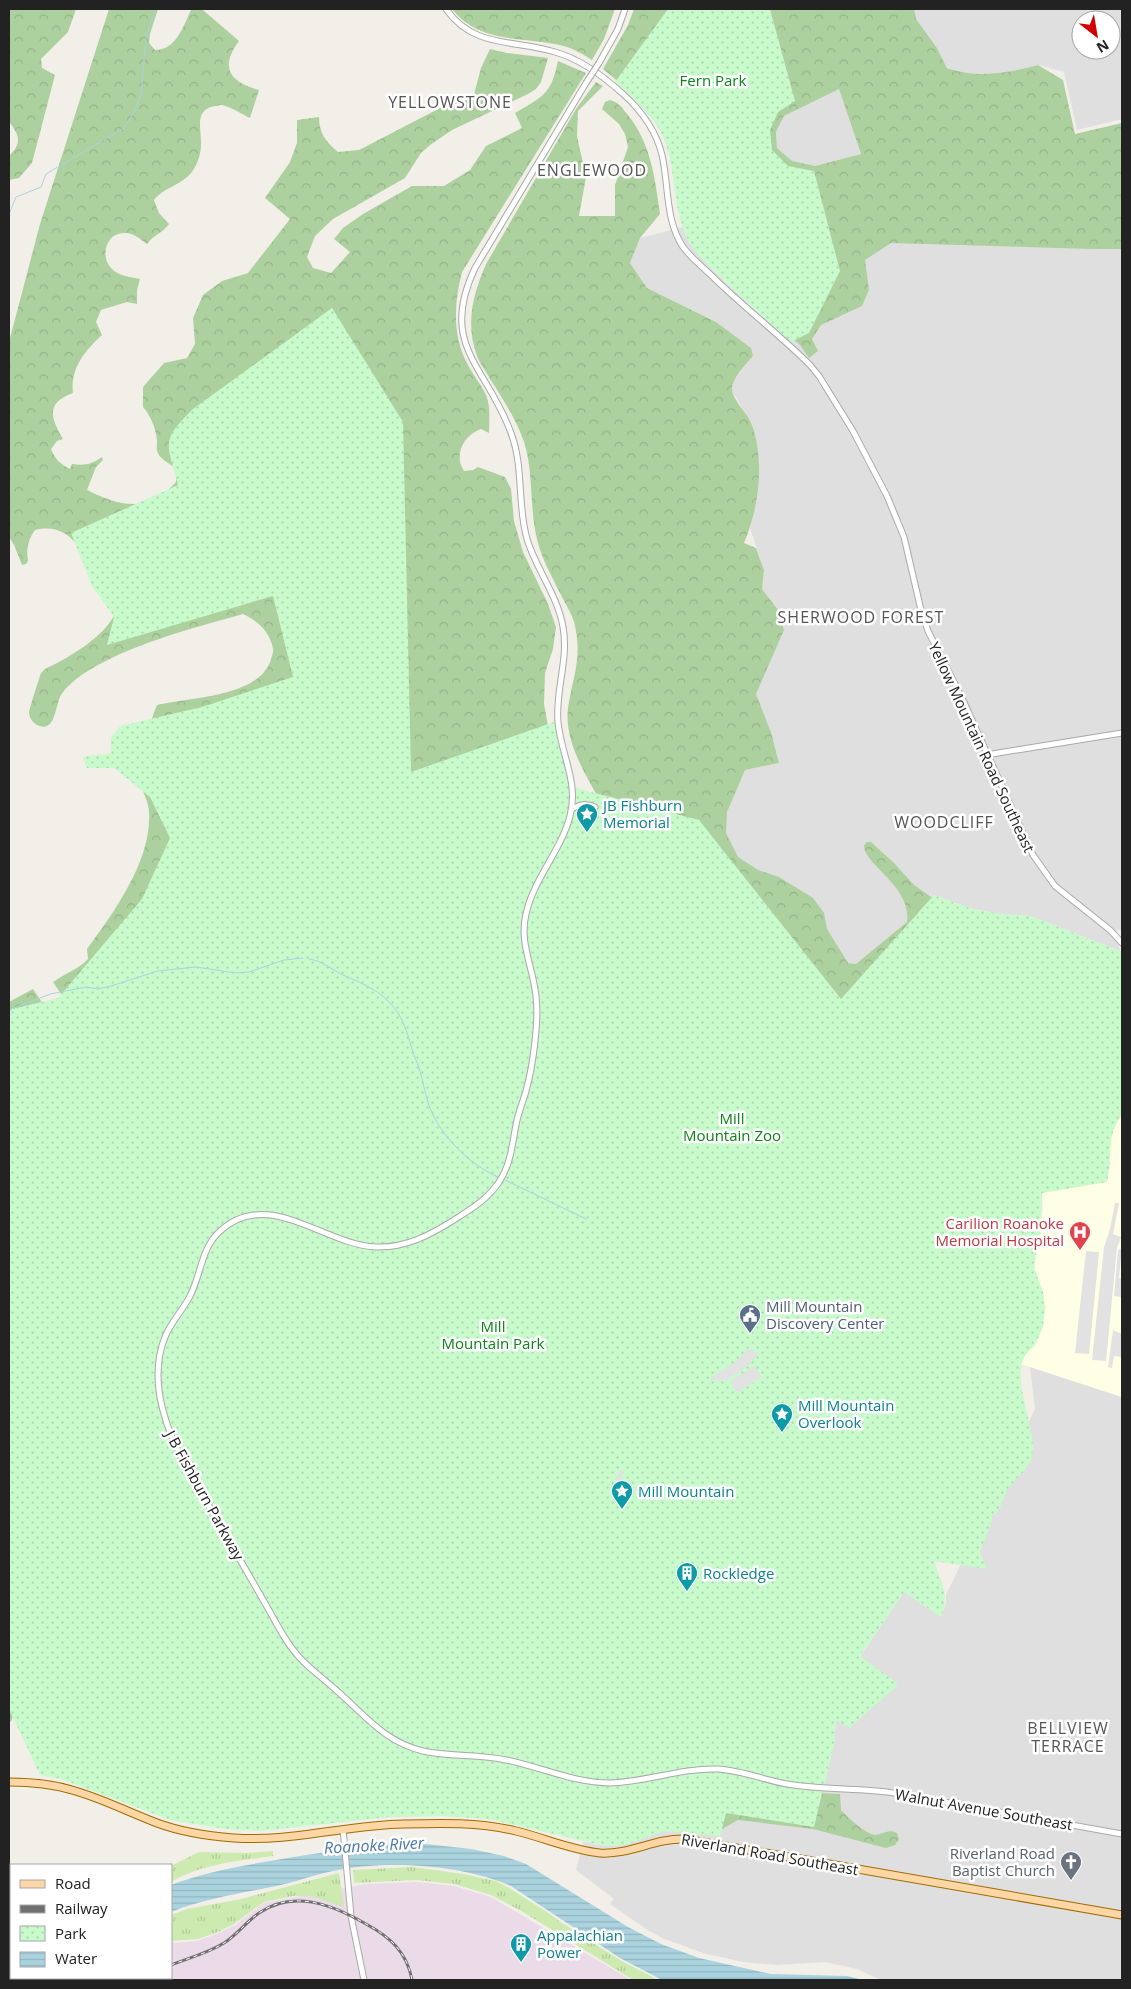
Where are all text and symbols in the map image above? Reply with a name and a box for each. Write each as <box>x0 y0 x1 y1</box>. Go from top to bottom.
north arrow <box>1071 10 1121 60</box>
text: N <box>1093 35 1113 58</box>
park label: Fern Park <box>680 70 746 90</box>
district label: YELLOWSTONE <box>388 91 512 113</box>
district label: ENGLEWOOD <box>537 159 647 181</box>
district label: SHERWOOD FOREST <box>778 606 944 628</box>
street label: Yellow Mountain Road Southeast <box>924 638 1040 856</box>
place label: JB Fishburn Memorial <box>601 795 682 832</box>
place icon: JB Fishburn Memorial <box>575 802 599 833</box>
district label: WOODCLIFF <box>894 811 994 833</box>
park label: Mill Mountain Zoo <box>683 1108 781 1145</box>
place label: Carilion Roanoke Memorial Hospital <box>936 1213 1064 1250</box>
hospital icon: Carilion Roanoke Memorial Hospital <box>1068 1220 1092 1251</box>
place label: Mill Mountain Discovery Center <box>766 1296 884 1333</box>
public building icon: Mill Mountain Discovery Center <box>738 1303 762 1334</box>
park label: Mill Mountain Park <box>442 1316 545 1353</box>
place label: Mill Mountain Overlook <box>798 1395 894 1432</box>
place icon: Mill Mountain Overlook <box>770 1402 794 1433</box>
street label: J B Fishburn Parkway <box>160 1425 249 1564</box>
place icon: Mill Mountain <box>610 1479 634 1510</box>
place label: Mill Mountain <box>638 1481 734 1501</box>
building icon: Rockledge <box>675 1561 699 1592</box>
place label: Rockledge <box>703 1563 774 1583</box>
district label: BELLVIEW TERRACE <box>1027 1717 1109 1757</box>
street label: Walnut Avenue Southeast <box>894 1784 1074 1834</box>
street label: Riverland Road Southeast <box>680 1829 860 1879</box>
water label: Roanoke River <box>323 1831 425 1859</box>
place label: Riverland Road Baptist Church <box>950 1843 1055 1880</box>
church icon: Riverland Road Baptist Church <box>1059 1850 1083 1881</box>
legend <box>10 1864 172 1979</box>
text: Road <box>55 1873 91 1893</box>
text: Railway <box>55 1898 108 1918</box>
text: Park <box>55 1923 86 1943</box>
place label: Appalachian Power <box>537 1925 623 1962</box>
building icon: Appalachian Power <box>509 1932 533 1963</box>
text: Water <box>55 1948 97 1968</box>

